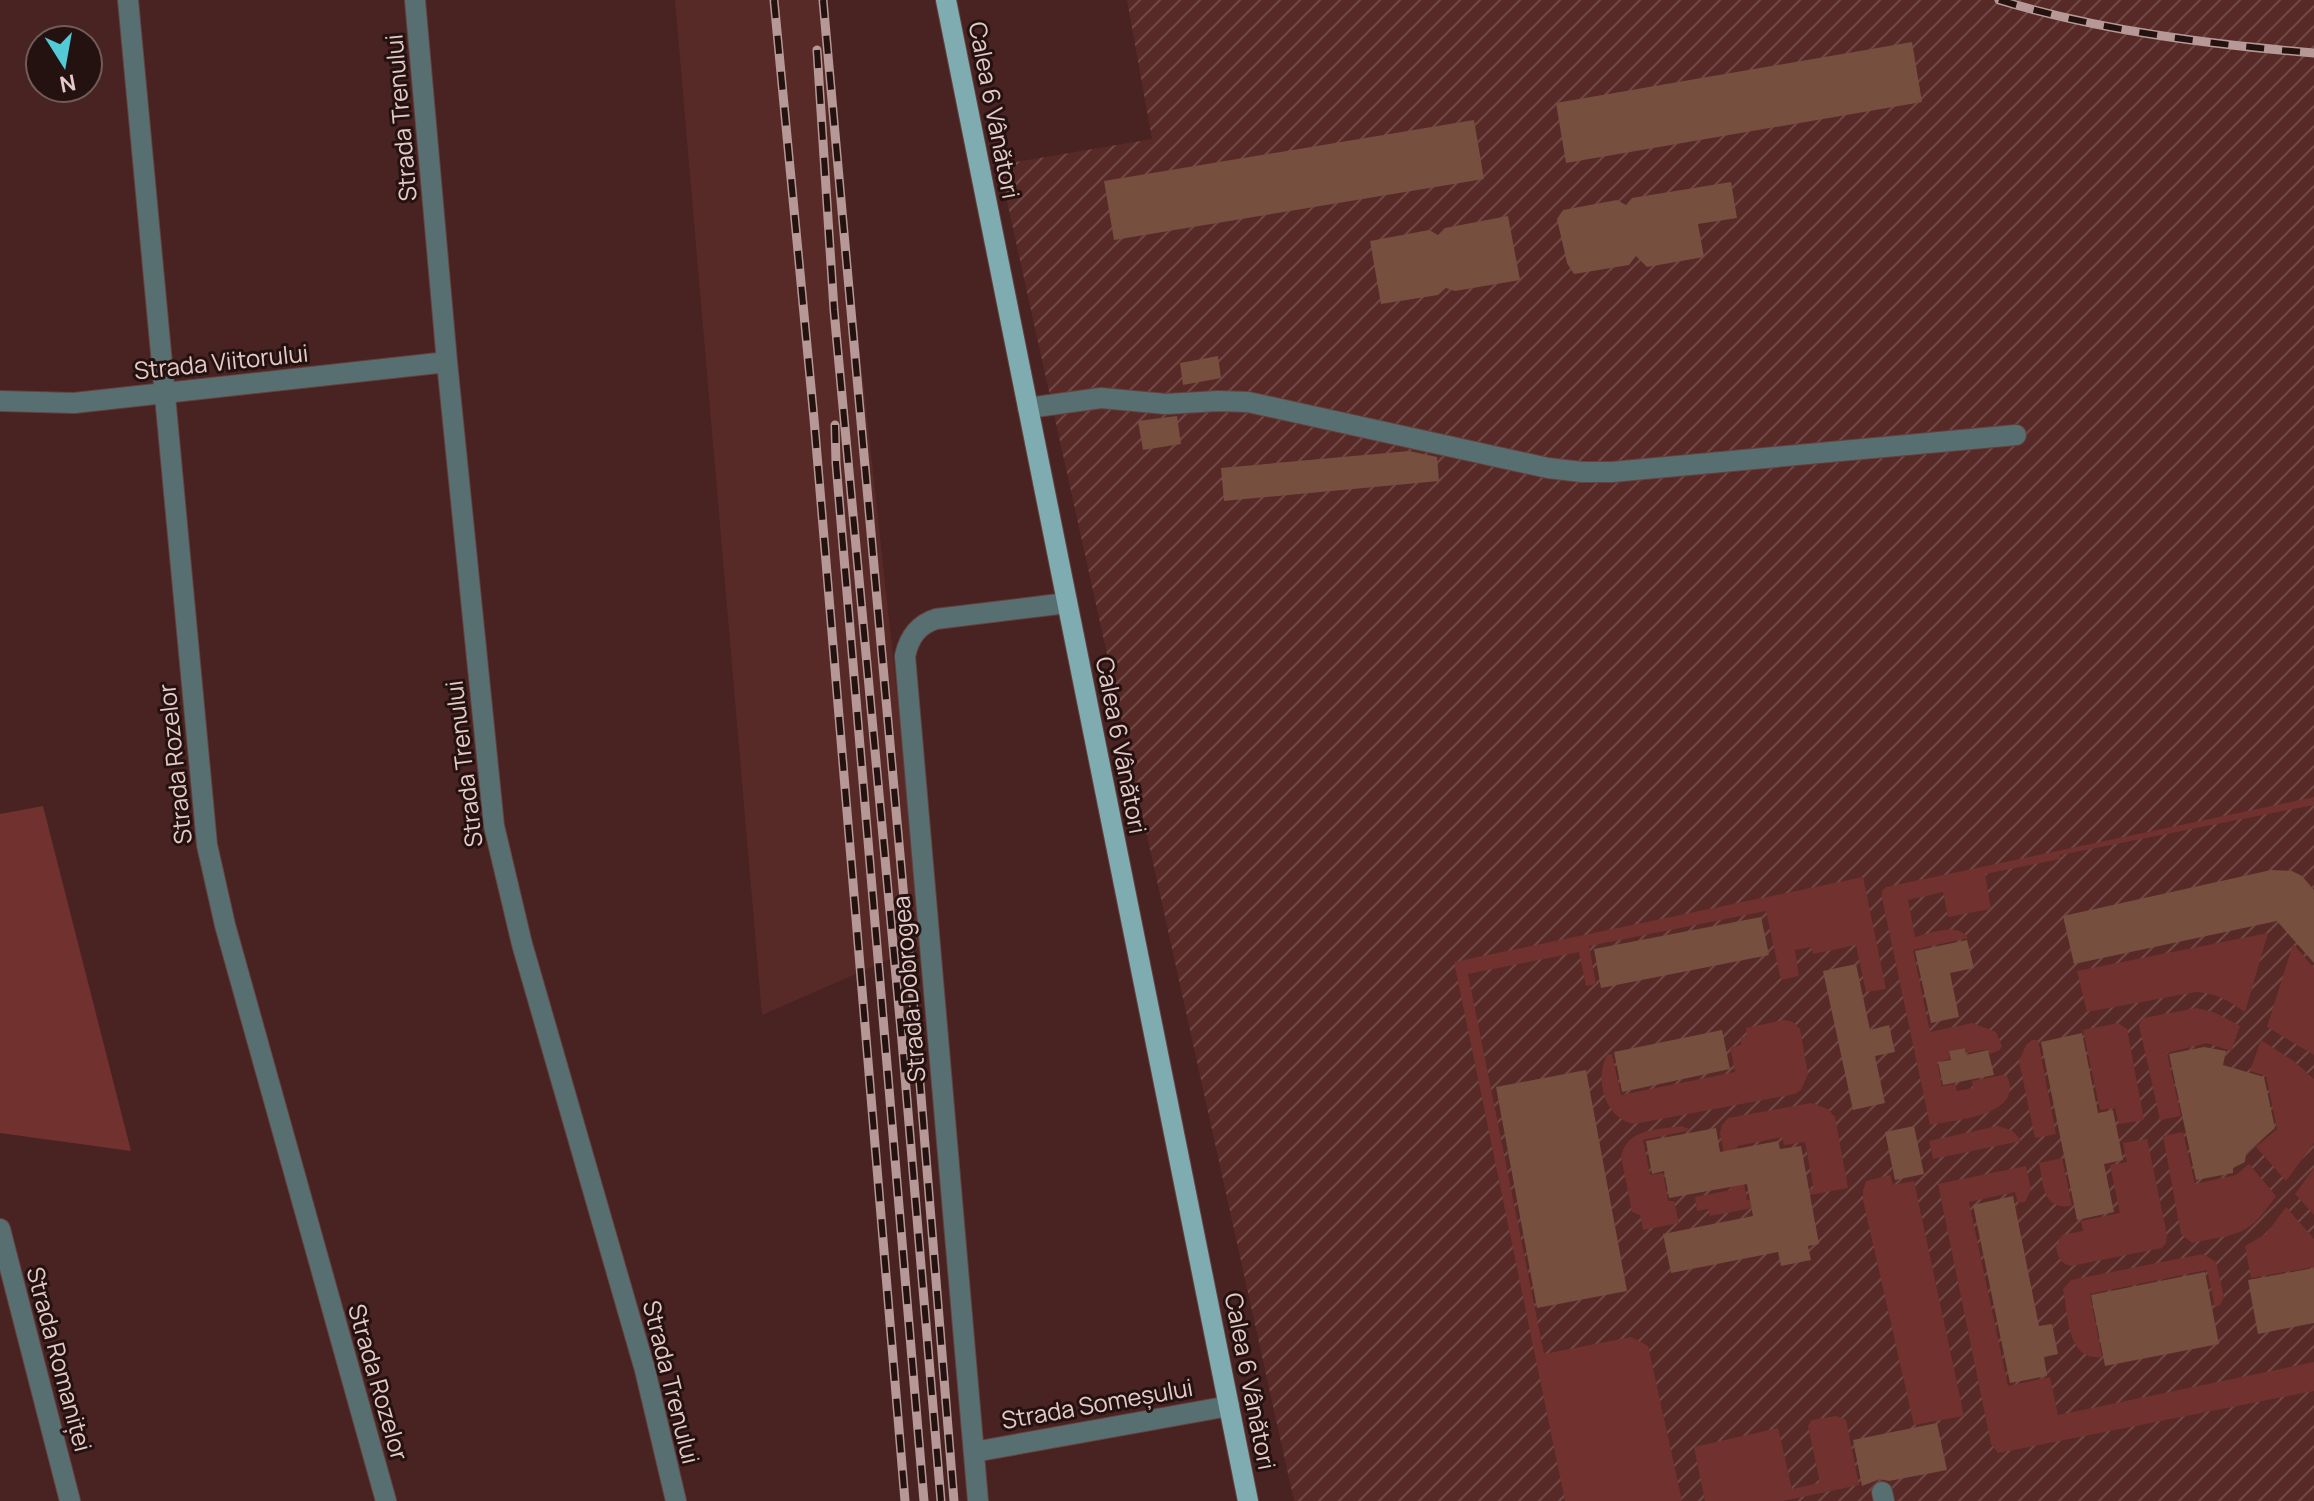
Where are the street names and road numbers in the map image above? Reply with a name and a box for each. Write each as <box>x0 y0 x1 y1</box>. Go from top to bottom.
street label: Calea 6 Vânători <box>962 19 1028 201</box>
street label: Strada Trenului <box>376 33 424 203</box>
street label: Strada Viitorului <box>132 335 310 387</box>
street label: Calea 6 Vânători <box>1089 654 1155 836</box>
street label: Strada Trenului <box>436 679 490 849</box>
street label: Strada Rozelor <box>149 682 199 846</box>
street label: Strada Dobrogea <box>883 895 933 1083</box>
street label: Strada Romaniței <box>19 1263 101 1455</box>
street label: Calea 6 Vânători <box>1218 1290 1284 1472</box>
street label: Strada Trenului <box>636 1297 708 1467</box>
street label: Strada Rozelor <box>341 1300 417 1464</box>
street label: Strada Someșului <box>999 1370 1195 1436</box>

